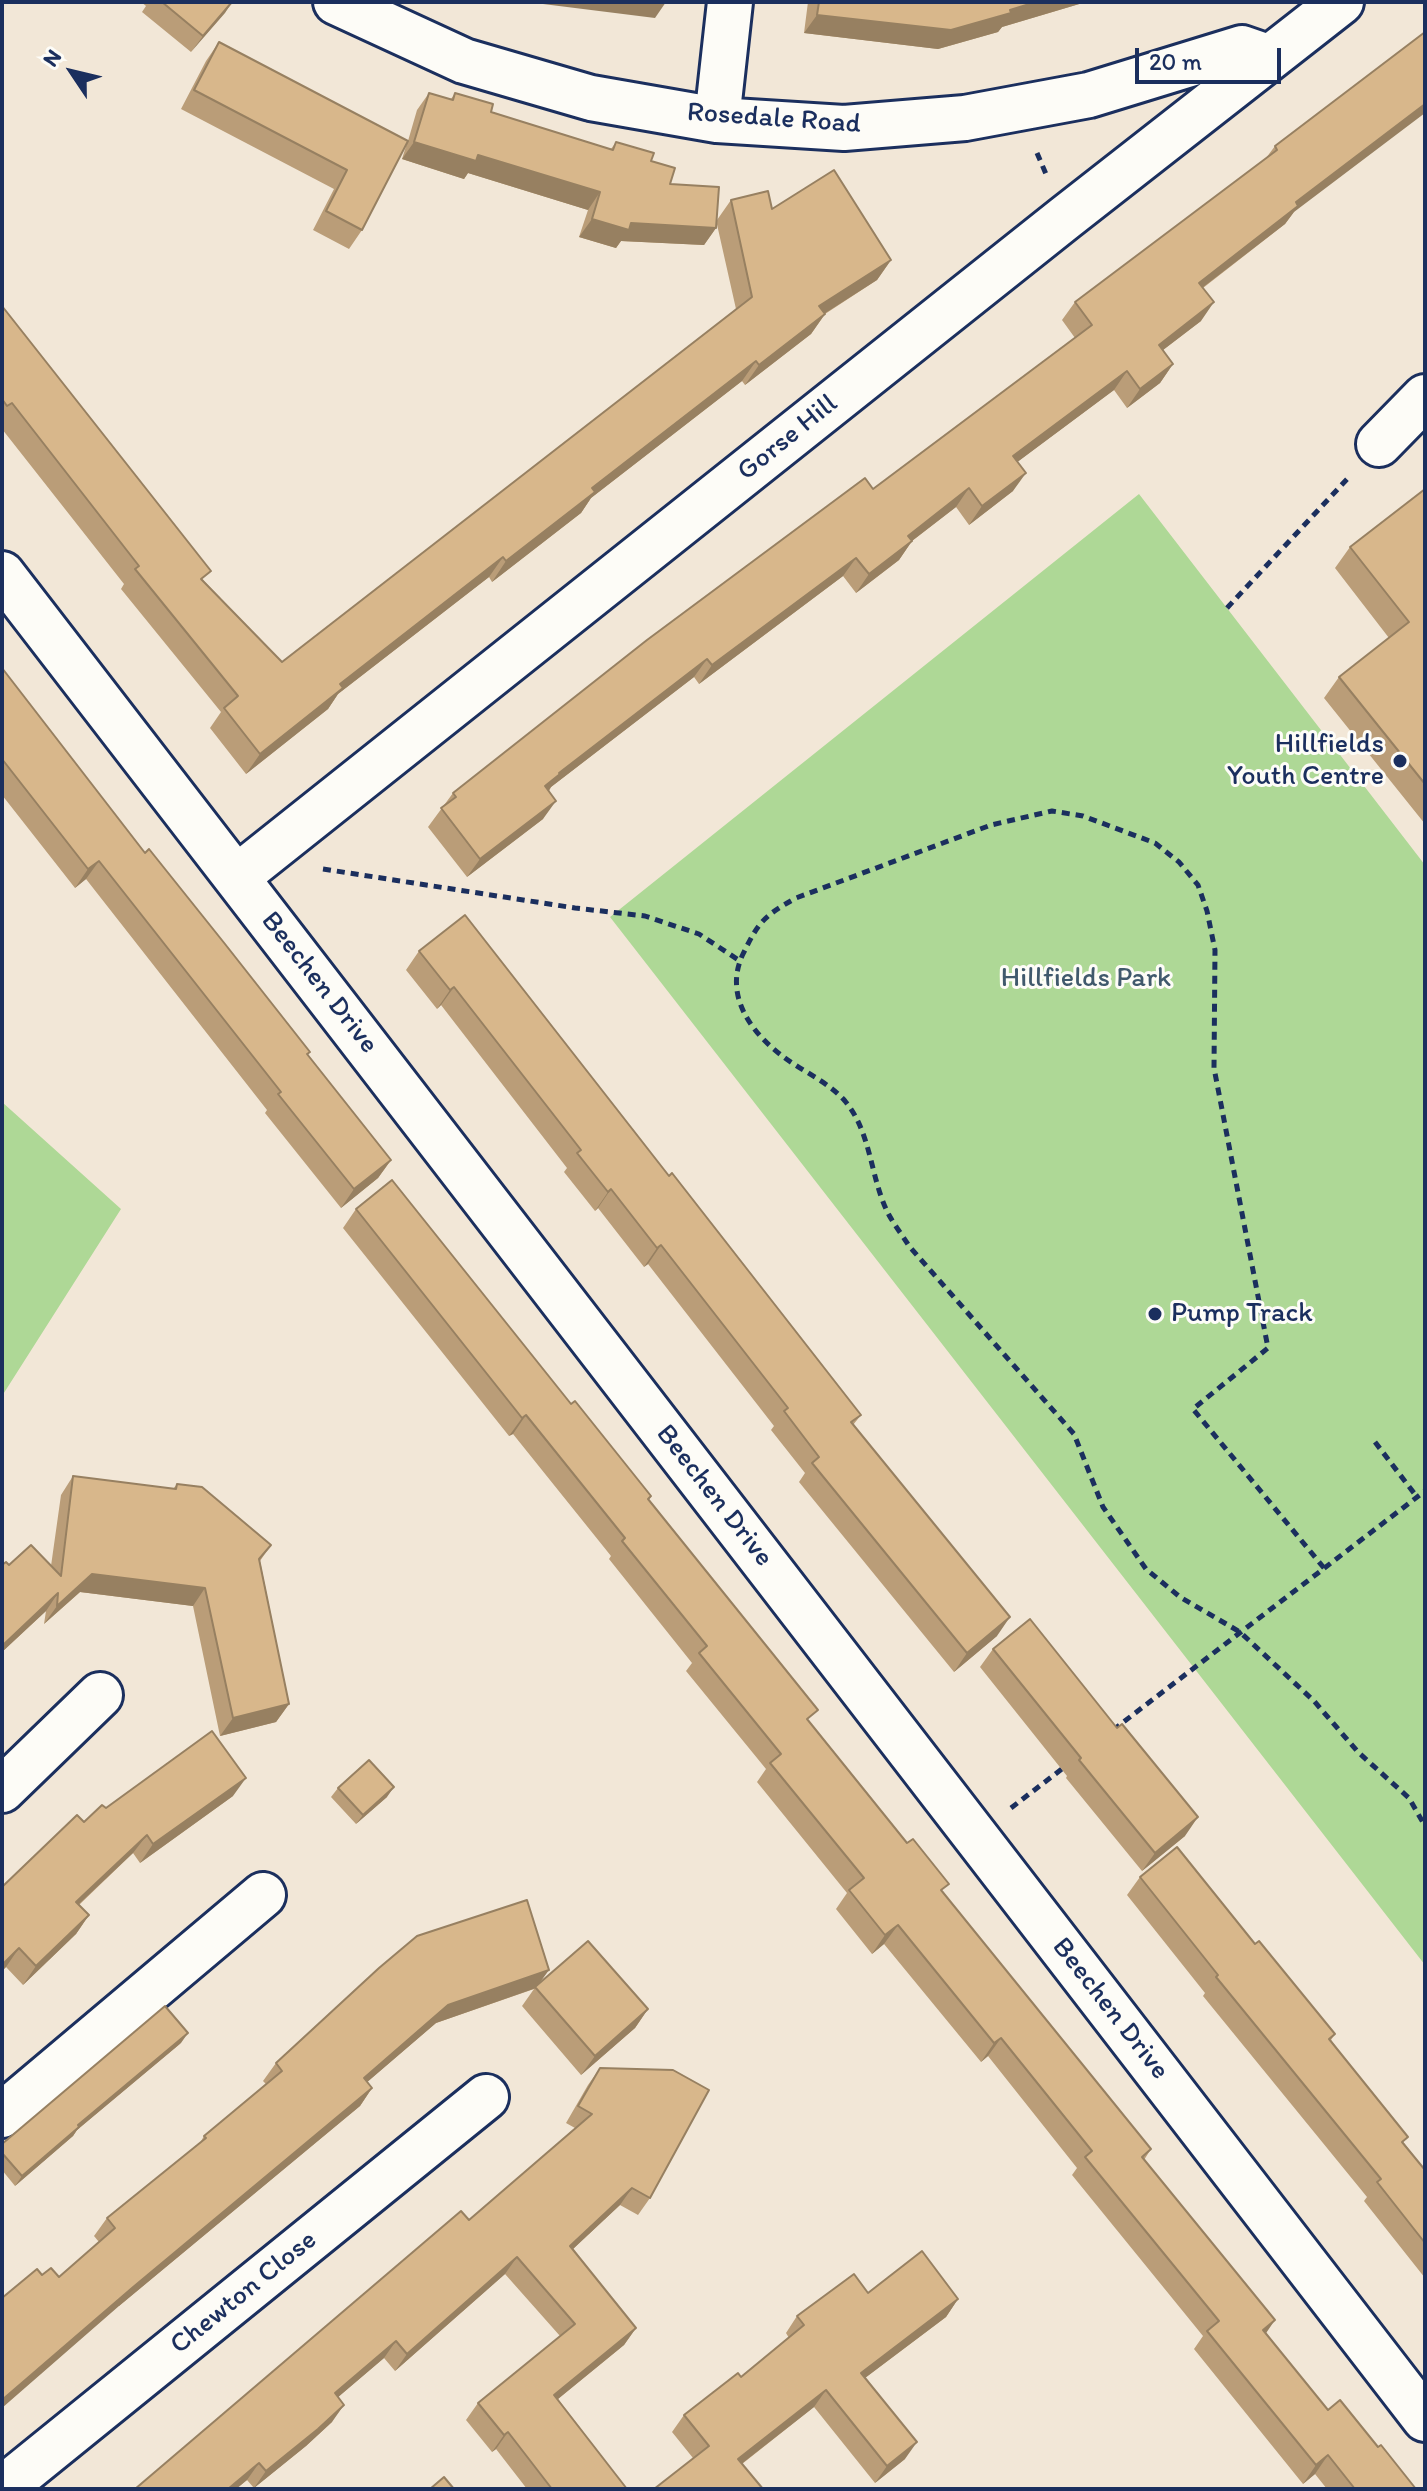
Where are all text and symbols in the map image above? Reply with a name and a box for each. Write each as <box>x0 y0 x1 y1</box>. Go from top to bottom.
north arrow <box>32 32 112 112</box>
scale bar <box>1139 32 1285 82</box>
text: N <box>37 44 67 72</box>
text: 20 m <box>1149 47 1202 76</box>
street label: Rosedale Road <box>686 96 862 142</box>
street label: Gorse Hill <box>731 387 845 489</box>
place label: Hillfields Youth Centre <box>1227 728 1384 794</box>
marker: Hillfields Youth Centre <box>1391 752 1409 770</box>
street label: Beechen Drive <box>253 905 385 1061</box>
park label: Hillfields Park <box>1001 962 1171 996</box>
place label: Pump Track <box>1171 1297 1313 1331</box>
marker: Pump Track <box>1146 1305 1164 1323</box>
street label: Beechen Drive <box>648 1418 780 1574</box>
street label: Beechen Drive <box>1044 1931 1176 2087</box>
street label: Chewton Close <box>164 2224 324 2362</box>

